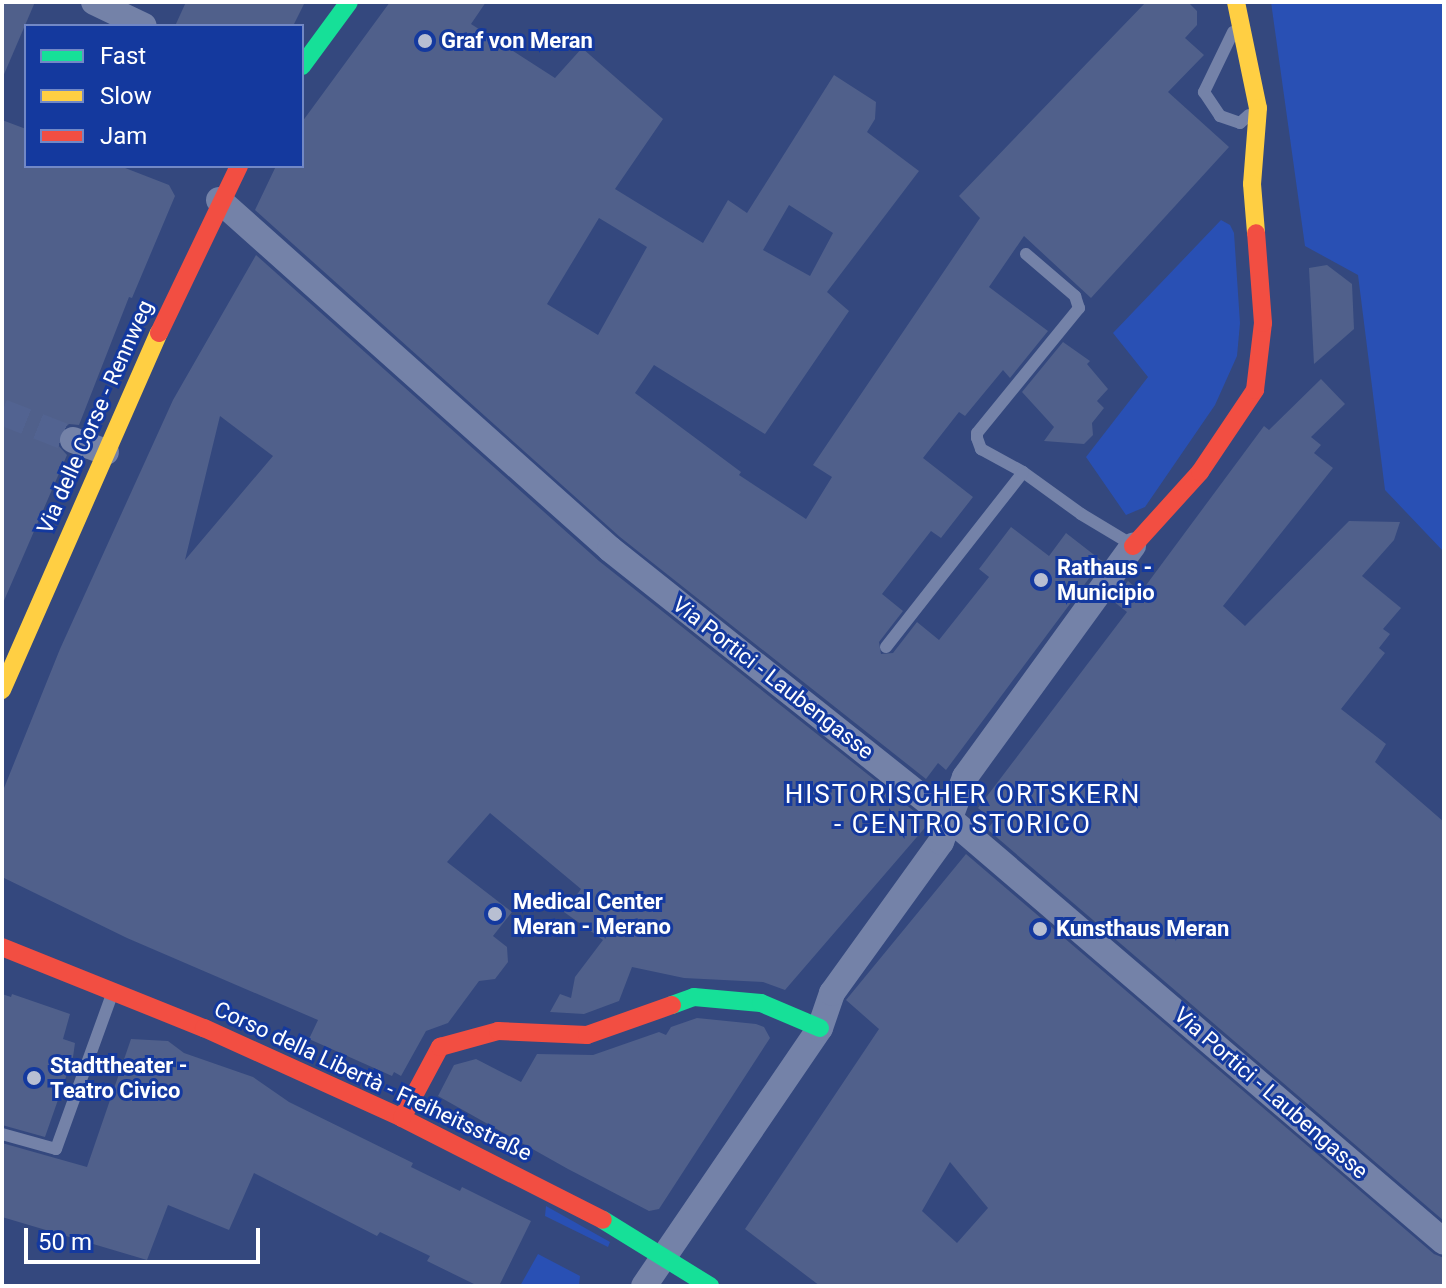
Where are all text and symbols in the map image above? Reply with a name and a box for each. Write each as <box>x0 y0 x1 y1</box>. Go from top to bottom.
legend <box>24 24 304 168</box>
place label: Graf von Meran <box>441 28 593 54</box>
marker: Graf von Meran <box>416 32 434 50</box>
text: Fast <box>100 42 146 70</box>
text: Slow <box>100 82 152 110</box>
text: Jam <box>100 122 147 150</box>
street label: Via delle Corse - Rennweg <box>31 296 159 538</box>
place label: Rathaus - Municipio <box>1057 554 1155 606</box>
marker: Rathaus - Municipio <box>1032 571 1050 589</box>
street label: Via Portici - Laubengasse <box>667 591 879 765</box>
district label: HISTORISCHER ORTSKERN - CENTRO STORICO <box>785 779 1141 840</box>
place label: Medical Center Meran - Merano <box>513 888 671 940</box>
marker: Medical Center Meran - Merano <box>484 903 506 925</box>
place label: Kunsthaus Meran <box>1056 916 1229 942</box>
marker: Kunsthaus Meran <box>1031 920 1049 938</box>
street label: Corso della Libertà - Freiheitsstraße <box>210 996 536 1166</box>
street label: Via Portici - Laubengasse <box>1169 1002 1373 1184</box>
place label: Stadttheater - Teatro Civico <box>50 1052 188 1104</box>
marker: Stadttheater - Teatro Civico <box>25 1069 43 1087</box>
scale bar <box>28 1212 264 1262</box>
text: 50 m <box>38 1228 92 1256</box>

